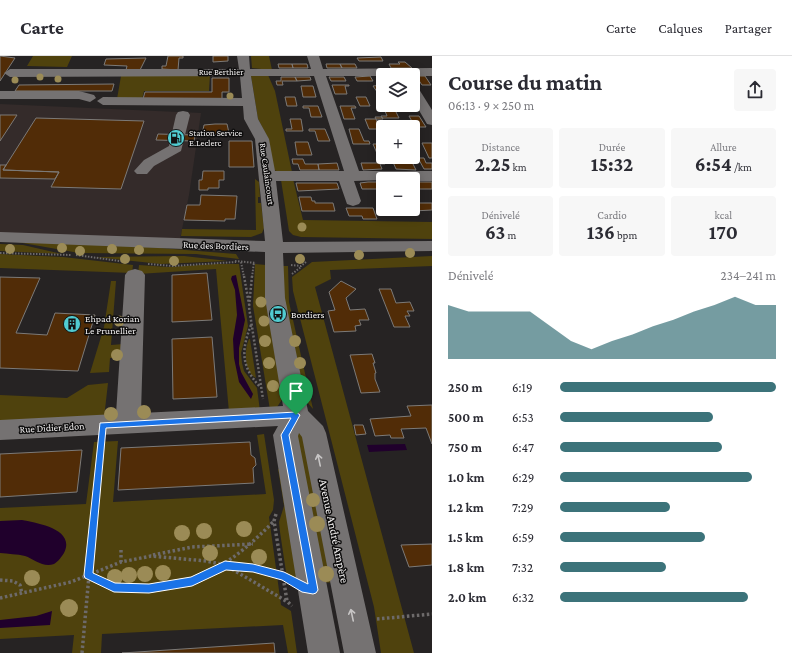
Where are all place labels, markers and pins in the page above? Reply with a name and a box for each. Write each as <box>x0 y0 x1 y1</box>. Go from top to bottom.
fuel station icon: Station Service E.Leclerc <box>166 128 186 148</box>
place label: Station Service E.Leclerc <box>189 128 242 148</box>
bus stop icon: Bordiers <box>268 304 288 324</box>
place label: Bordiers <box>291 309 325 320</box>
place label: Ehpad Korian Le Prunellier <box>85 313 140 336</box>
building icon: Ehpad Korian Le Prunellier <box>62 314 82 334</box>
pin <box>279 374 313 415</box>

